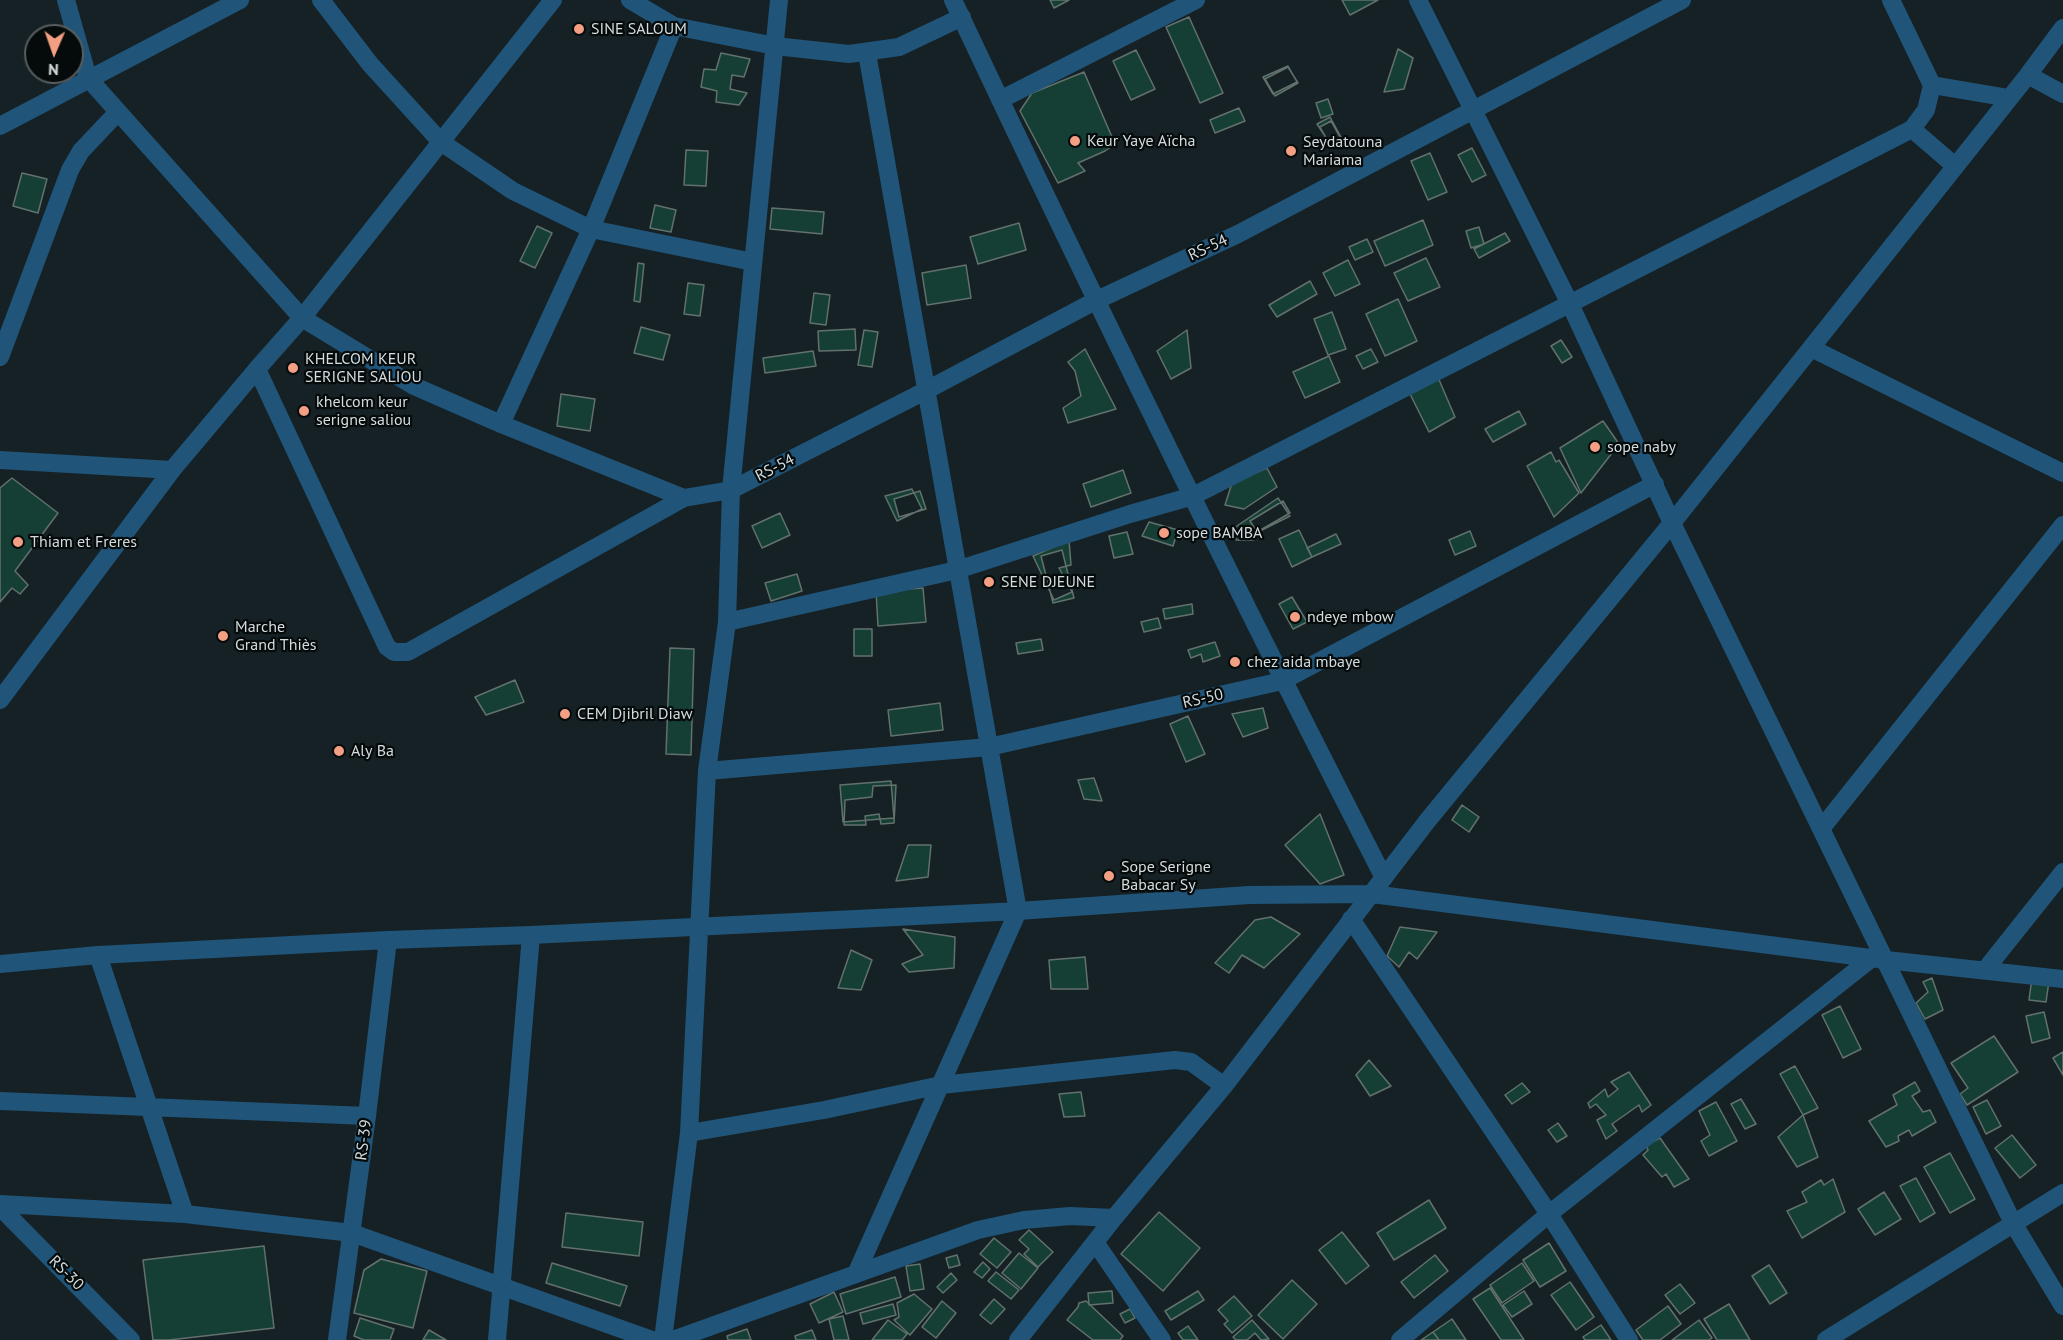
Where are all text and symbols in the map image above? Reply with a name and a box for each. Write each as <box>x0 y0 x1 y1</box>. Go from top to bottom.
place label: SINE SALOUM <box>591 19 687 39</box>
marker: SINE SALOUM <box>572 22 586 36</box>
north arrow <box>24 24 84 84</box>
text: N <box>48 60 59 80</box>
place label: Keur Yaye Aïcha <box>1087 131 1195 151</box>
place label: Seydatouna Mariama <box>1303 132 1382 170</box>
marker: Keur Yaye Aïcha <box>1068 134 1082 148</box>
marker: Seydatouna Mariama <box>1284 144 1298 158</box>
street label: RS-54 <box>1185 231 1231 265</box>
place label: KHELCOM KEUR SERIGNE SALIOU <box>305 349 422 387</box>
marker: KHELCOM KEUR SERIGNE SALIOU <box>286 361 300 375</box>
place label: khelcom keur serigne saliou <box>316 392 411 430</box>
marker: khelcom keur serigne saliou <box>297 404 311 418</box>
place label: sope naby <box>1607 437 1676 457</box>
marker: sope naby <box>1588 440 1602 454</box>
street label: RS-54 <box>752 450 798 486</box>
place label: sope BAMBA <box>1176 523 1262 543</box>
marker: sope BAMBA <box>1157 526 1171 540</box>
place label: Thiam et Freres <box>30 532 137 552</box>
marker: Thiam et Freres <box>11 535 25 549</box>
place label: SENE DJEUNE <box>1001 572 1095 592</box>
marker: SENE DJEUNE <box>982 575 996 589</box>
place label: ndeye mbow <box>1307 607 1394 627</box>
marker: ndeye mbow <box>1288 610 1302 624</box>
place label: Marche Grand Thiès <box>235 617 317 655</box>
marker: Marche Grand Thiès <box>216 629 230 643</box>
place label: chez aida mbaye <box>1247 652 1360 672</box>
marker: chez aida mbaye <box>1228 655 1242 669</box>
street label: RS-50 <box>1181 685 1225 713</box>
place label: CEM Djibril Diaw <box>577 704 692 724</box>
marker: CEM Djibril Diaw <box>558 707 572 721</box>
place label: Aly Ba <box>351 741 394 761</box>
marker: Aly Ba <box>332 744 346 758</box>
place label: Sope Serigne Babacar Sy <box>1121 857 1211 895</box>
marker: Sope Serigne Babacar Sy <box>1102 869 1116 883</box>
street label: RS-39 <box>352 1118 376 1162</box>
street label: RS-30 <box>45 1252 87 1294</box>

